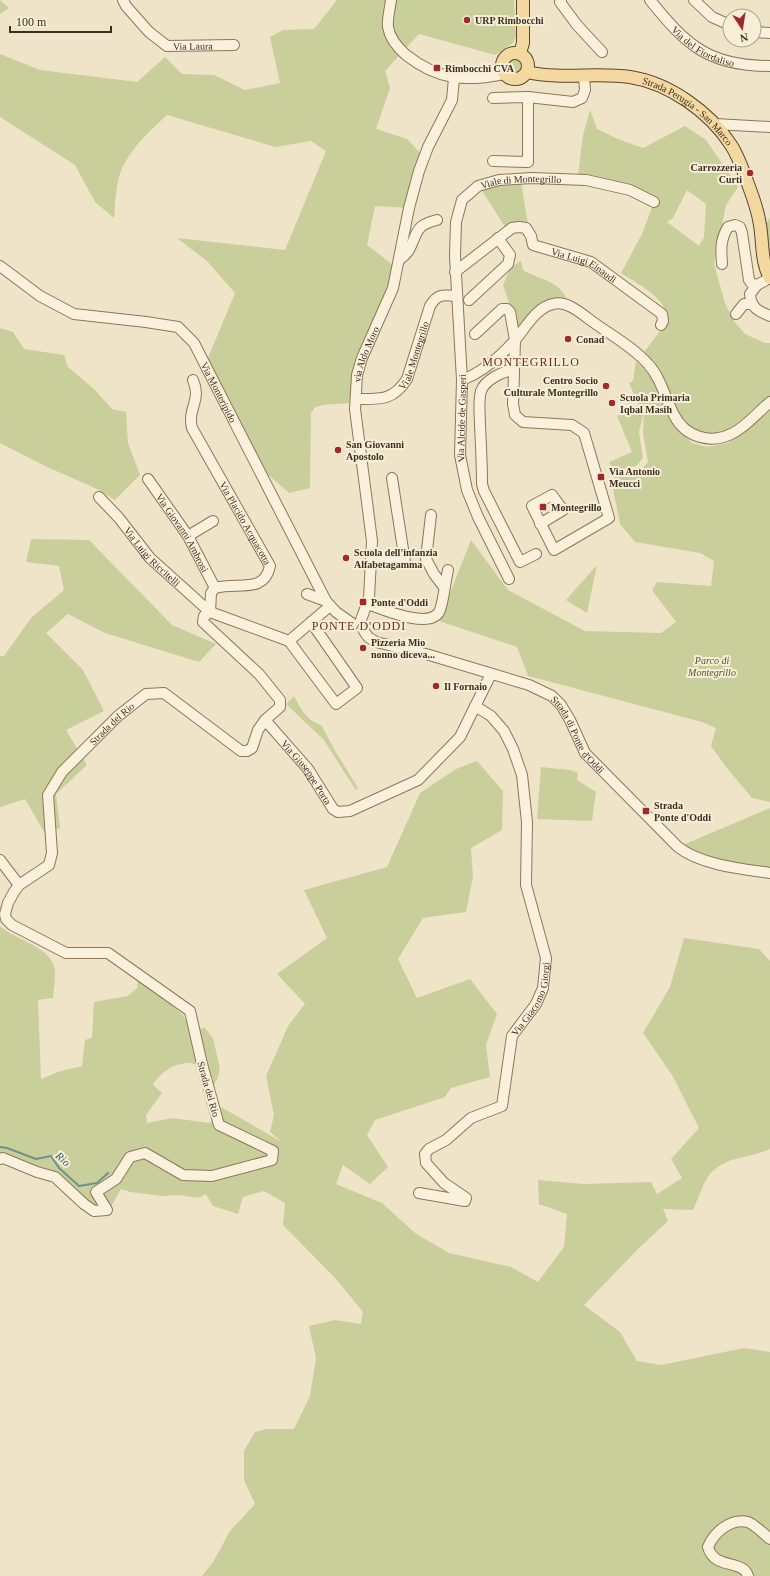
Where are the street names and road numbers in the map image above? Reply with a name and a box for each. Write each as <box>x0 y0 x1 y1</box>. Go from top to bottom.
street label: Via del Fiordaliso <box>669 24 735 69</box>
street label: Via Laura <box>173 40 213 52</box>
street label: Strada Perugia - San Marco <box>641 75 735 148</box>
street label: Viale di Montegrillo <box>479 173 562 191</box>
street label: Via Luigi Einaudi <box>550 246 619 285</box>
street label: Viale Montegrillo <box>396 320 431 392</box>
street label: via Aldo Moro <box>352 325 381 382</box>
street label: Via Monteripido <box>199 360 239 424</box>
street label: Via Alcide de Gasperi <box>455 374 468 463</box>
street label: Via Placido Acquacotta <box>217 480 273 567</box>
street label: Via Giovanni Ambrosi <box>154 491 211 574</box>
street label: Via Luigi Riccitelli <box>122 525 183 589</box>
street label: Strada di Ponte d'Oddi <box>549 694 607 776</box>
street label: Strada del Rio <box>87 700 137 747</box>
street label: Via Giuseppe Porta <box>279 738 334 807</box>
street label: Via Giacomo Giorgi <box>509 961 552 1038</box>
street label: Strada del Rio <box>195 1060 222 1118</box>

